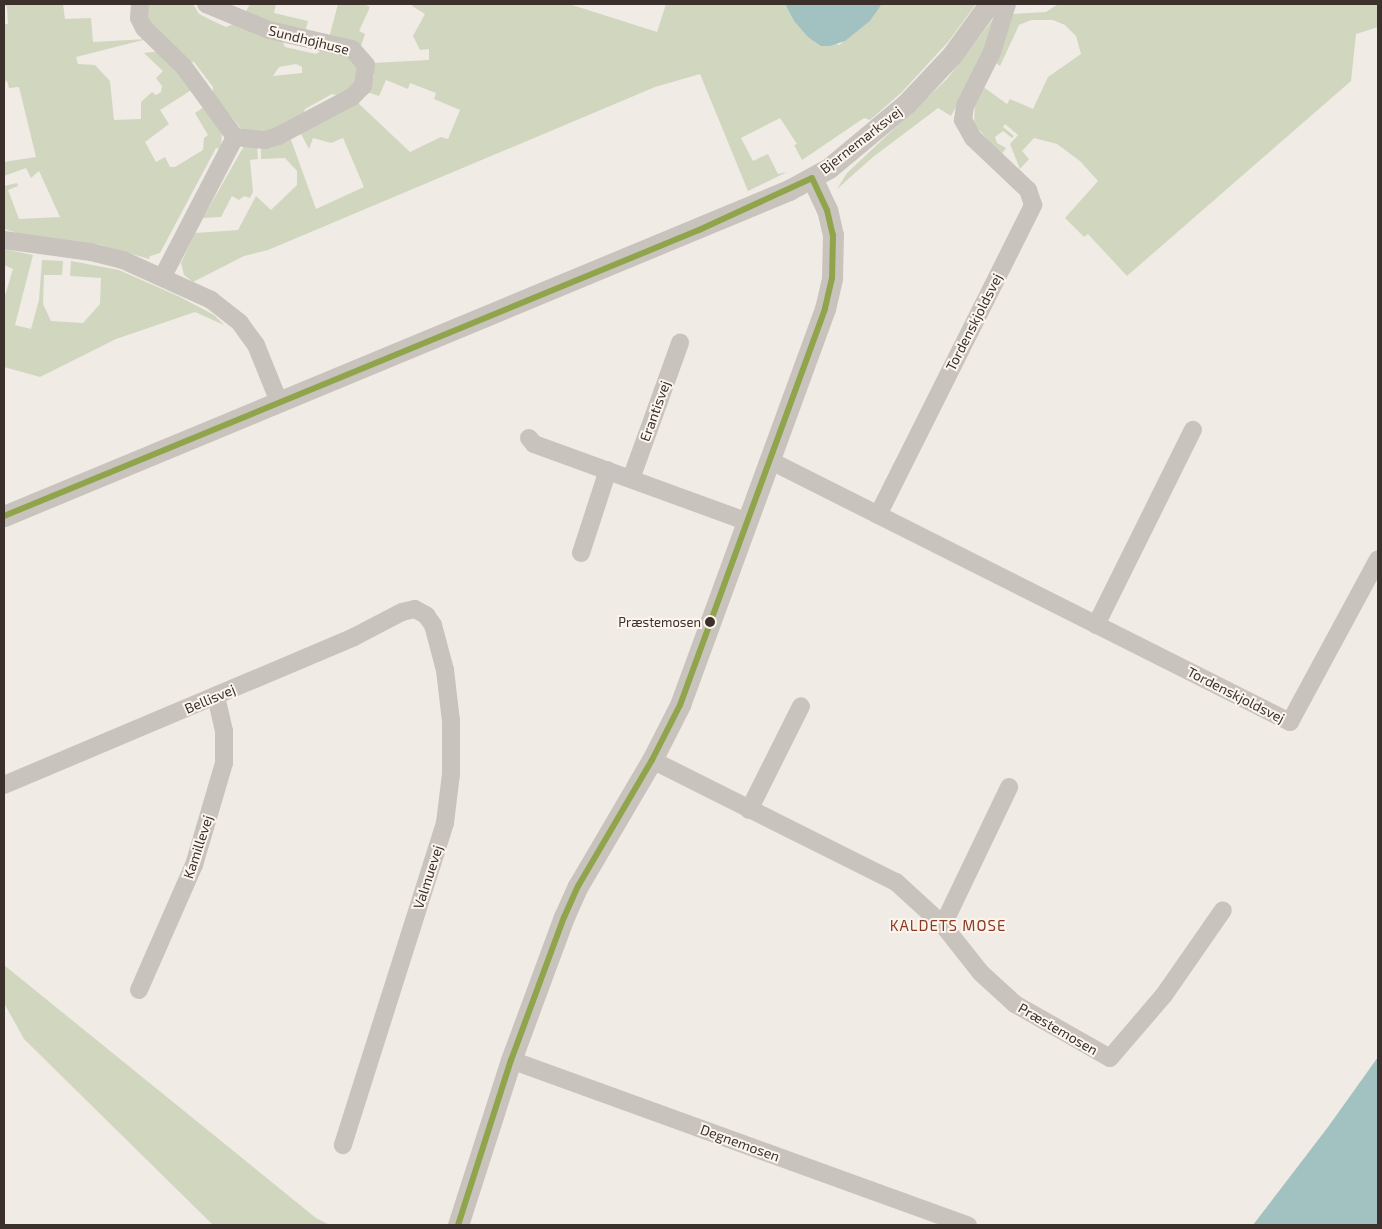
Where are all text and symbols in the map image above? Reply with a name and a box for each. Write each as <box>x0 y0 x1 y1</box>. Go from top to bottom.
street label: Sundhøjhuse <box>267 22 351 58</box>
street label: Bjernemarksvej <box>817 103 905 177</box>
street label: Tordenskjoldsvej <box>942 271 1006 373</box>
street label: Erantisvej <box>636 378 674 444</box>
place label: Præstemosen <box>618 614 701 630</box>
marker: Præstemosen <box>705 617 715 627</box>
street label: Tordenskjoldsvej <box>1185 663 1287 727</box>
street label: Bellisvej <box>182 681 238 717</box>
street label: Kamillevej <box>180 813 216 881</box>
street label: Valmuevej <box>410 843 446 911</box>
district label: KALDETS MOSE <box>888 917 1008 935</box>
street label: Præstemosen <box>1015 999 1101 1059</box>
street label: Degnemosen <box>698 1121 782 1165</box>

